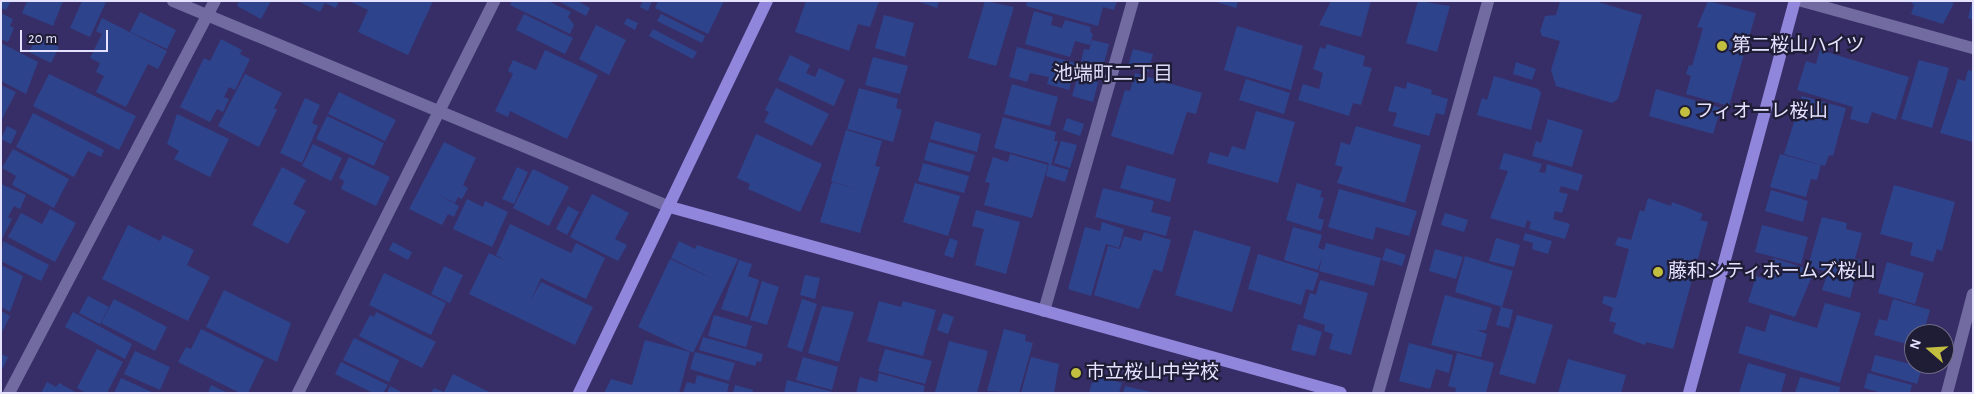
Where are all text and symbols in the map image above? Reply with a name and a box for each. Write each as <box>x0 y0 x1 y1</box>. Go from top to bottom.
scale bar <box>22 20 110 52</box>
text: 20 m <box>28 31 57 46</box>
place label: 第二桜山ハイツ <box>1732 35 1865 57</box>
marker: 第二桜山ハイツ <box>1716 40 1728 52</box>
district label: 池端町二丁目 <box>1053 62 1173 86</box>
place label: フィオーレ桜山 <box>1695 101 1828 123</box>
marker: フィオーレ桜山 <box>1679 106 1691 118</box>
place label: 藤和シティホームズ桜山 <box>1668 261 1877 283</box>
marker: 藤和シティホームズ桜山 <box>1652 266 1664 278</box>
north arrow <box>1904 324 1954 374</box>
text: N <box>1908 338 1924 351</box>
place label: 市立桜山中学校 <box>1086 362 1219 384</box>
marker: 市立桜山中学校 <box>1070 367 1082 379</box>

